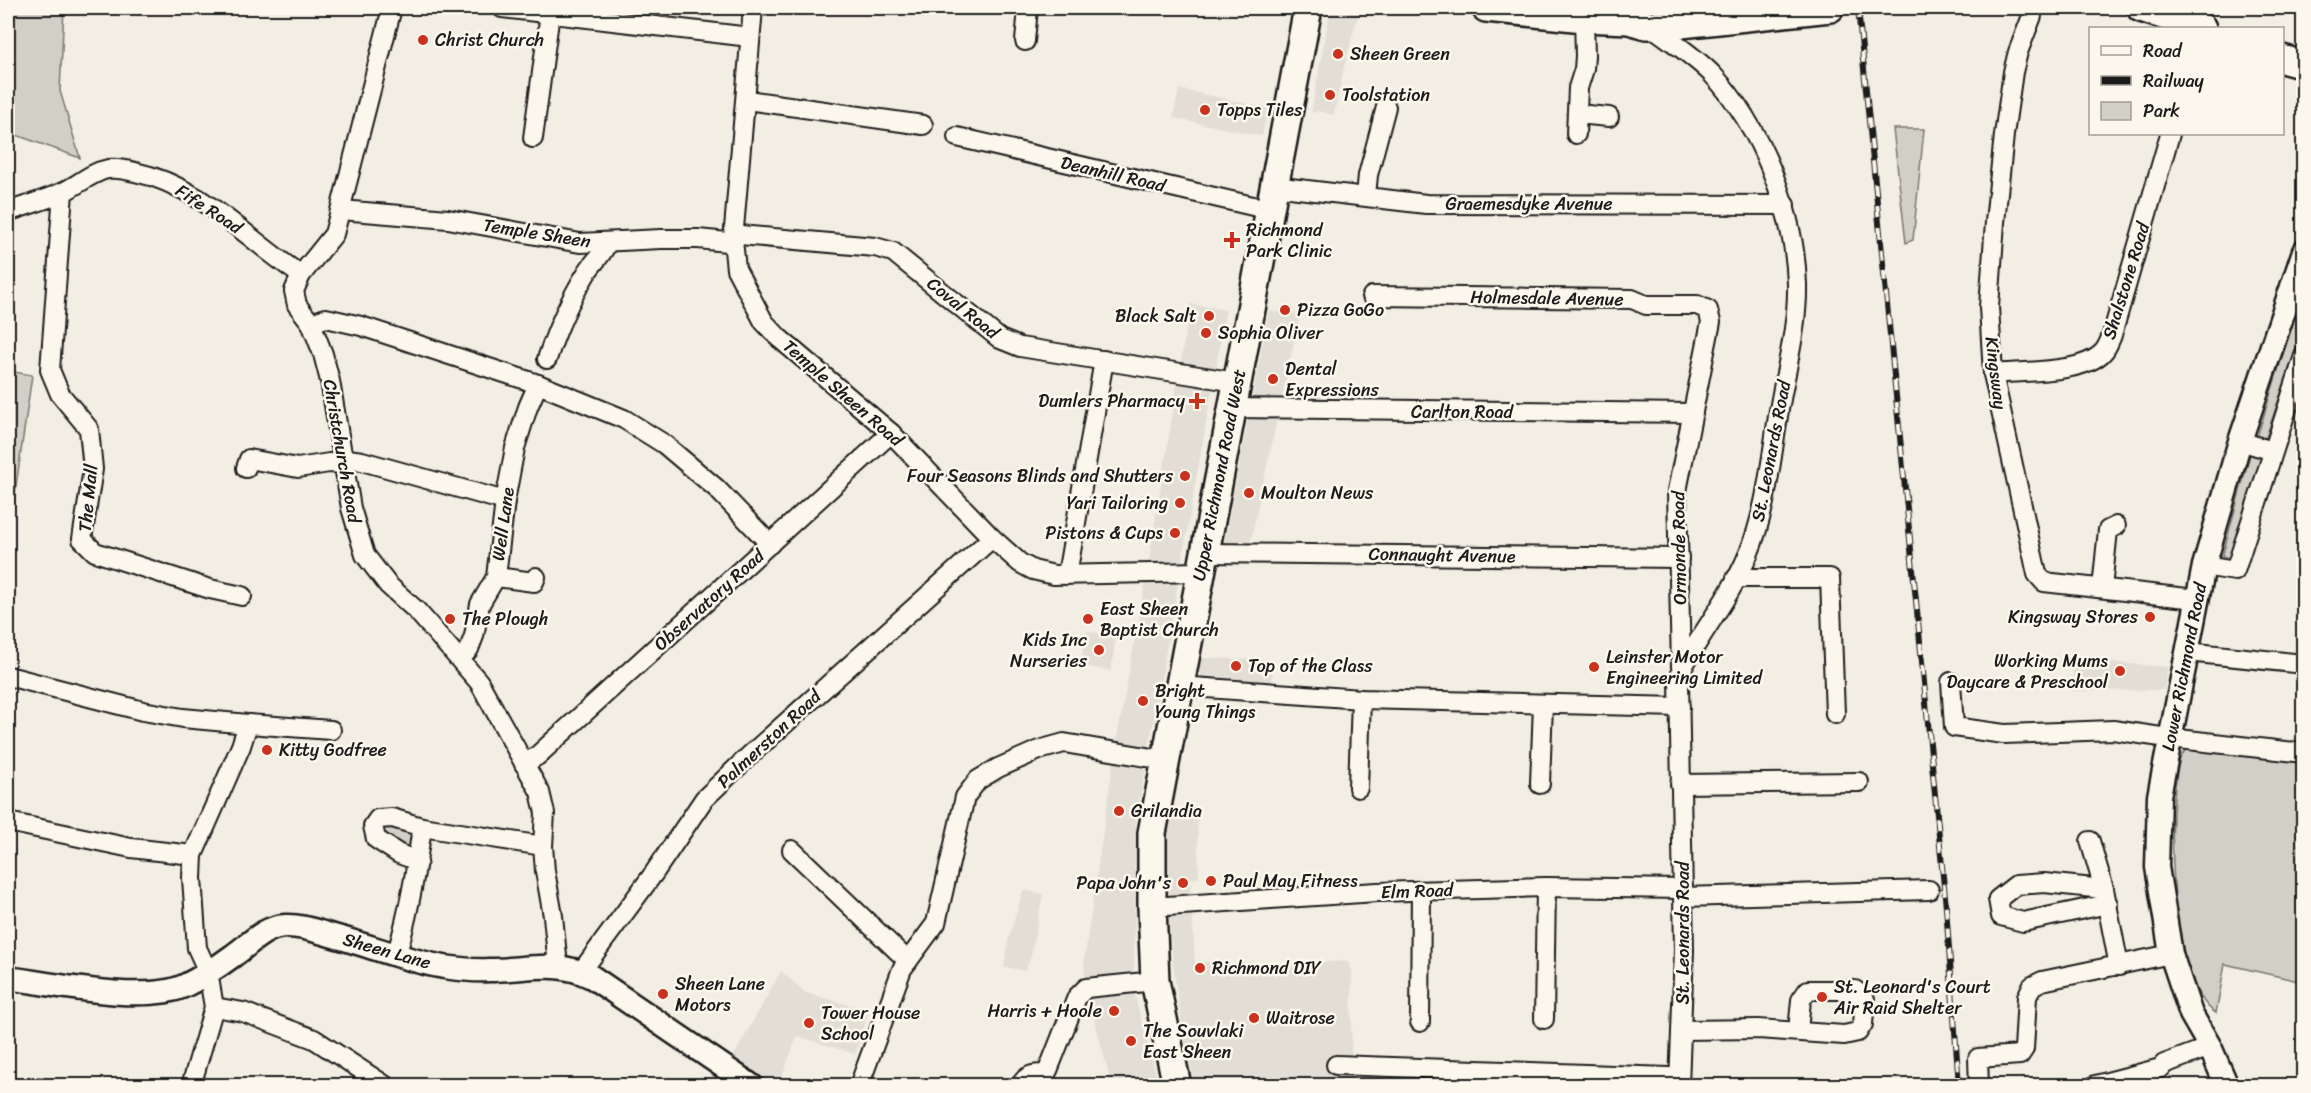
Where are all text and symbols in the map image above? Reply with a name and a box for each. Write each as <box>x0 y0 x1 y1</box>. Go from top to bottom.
place label: Christ Church <box>435 24 544 56</box>
legend <box>2089 27 2284 135</box>
marker: Christ Church <box>416 33 430 47</box>
text: Road <box>2143 35 2183 67</box>
place label: Sheen Green <box>1350 38 1450 70</box>
marker: Sheen Green <box>1331 47 1345 61</box>
text: Railway <box>2143 65 2205 97</box>
place label: Toolstation <box>1342 79 1430 111</box>
marker: Toolstation <box>1323 88 1337 102</box>
place label: Topps Tiles <box>1217 94 1303 126</box>
text: Park <box>2143 95 2180 127</box>
marker: Topps Tiles <box>1198 103 1212 117</box>
street label: Deanhill Road <box>1057 146 1170 202</box>
street label: Fife Road <box>169 175 250 244</box>
street label: Graemesdyke Avenue <box>1445 188 1613 220</box>
street label: Temple Sheen <box>481 209 593 257</box>
place label: Richmond Park Clinic <box>1246 214 1333 267</box>
street label: Shalstone Road <box>2093 217 2159 344</box>
marker: Richmond Park Clinic <box>1223 231 1241 249</box>
street label: Coval Road <box>920 269 1008 348</box>
street label: Holmesdale Avenue <box>1470 281 1624 315</box>
place label: Pizza GoGo <box>1297 294 1384 326</box>
place label: Black Salt <box>1115 300 1197 332</box>
marker: Pizza GoGo <box>1278 303 1292 317</box>
marker: Black Salt <box>1202 309 1216 323</box>
place label: Sophia Oliver <box>1218 317 1324 349</box>
marker: Sophia Oliver <box>1199 326 1213 340</box>
street label: Temple Sheen Road <box>775 331 912 456</box>
street label: Kingsway <box>1976 335 2016 412</box>
place label: Dental Expressions <box>1285 353 1380 406</box>
street label: Upper Richmond Road West <box>1183 366 1255 584</box>
marker: Dental Expressions <box>1266 372 1280 386</box>
street label: St. Leonards Road <box>1742 376 1801 524</box>
street label: Christchurch Road <box>314 377 371 527</box>
place label: Dumlers Pharmacy <box>1038 385 1186 417</box>
marker: Dumlers Pharmacy <box>1190 394 1204 408</box>
street label: Carlton Road <box>1411 396 1514 428</box>
place label: Four Seasons Blinds and Shutters <box>907 460 1174 492</box>
street label: The Mall <box>69 462 108 534</box>
marker: Four Seasons Blinds and Shutters <box>1178 469 1192 483</box>
place label: Moulton News <box>1261 477 1374 509</box>
street label: Well Lane <box>482 485 524 563</box>
marker: Moulton News <box>1242 486 1256 500</box>
place label: Yari Tailoring <box>1067 487 1168 519</box>
street label: Ormonde Road <box>1662 489 1696 605</box>
marker: Yari Tailoring <box>1173 496 1187 510</box>
place label: Pistons & Cups <box>1045 517 1164 549</box>
marker: Pistons & Cups <box>1168 526 1182 540</box>
street label: Connaught Avenue <box>1368 538 1516 572</box>
street label: Observatory Road <box>646 540 773 659</box>
street label: Lower Richmond Road <box>2152 579 2216 754</box>
place label: East Sheen Baptist Church <box>1100 593 1219 646</box>
place label: Kingsway Stores <box>2008 601 2139 633</box>
place label: The Plough <box>462 603 548 635</box>
marker: Kingsway Stores <box>2143 610 2157 624</box>
marker: The Plough <box>443 612 457 626</box>
marker: East Sheen Baptist Church <box>1081 612 1095 626</box>
place label: Kids Inc Nurseries <box>1010 624 1088 677</box>
place label: Leinster Motor Engineering Limited <box>1606 641 1763 694</box>
marker: Kids Inc Nurseries <box>1092 643 1106 657</box>
place label: Working Mums Daycare & Preschool <box>1947 645 2109 698</box>
place label: Top of the Class <box>1248 650 1373 682</box>
marker: Top of the Class <box>1229 659 1243 673</box>
marker: Leinster Motor Engineering Limited <box>1587 660 1601 674</box>
marker: Working Mums Daycare & Preschool <box>2113 664 2127 678</box>
place label: Bright Young Things <box>1155 675 1256 728</box>
street label: Palmerston Road <box>709 681 830 796</box>
marker: Bright Young Things <box>1136 694 1150 708</box>
place label: Kitty Godfree <box>279 734 387 766</box>
marker: Kitty Godfree <box>260 743 274 757</box>
place label: Grilandia <box>1131 795 1202 827</box>
marker: Grilandia <box>1112 804 1126 818</box>
street label: St. Leonards Road <box>1667 860 1699 1005</box>
place label: Paul May Fitness <box>1223 865 1358 897</box>
place label: Papa John's <box>1076 867 1172 899</box>
marker: Paul May Fitness <box>1204 874 1218 888</box>
street label: Elm Road <box>1380 874 1455 908</box>
marker: Papa John's <box>1176 876 1190 890</box>
street label: Sheen Lane <box>339 923 435 979</box>
place label: Richmond DIY <box>1212 952 1322 984</box>
marker: Richmond DIY <box>1193 961 1207 975</box>
place label: Sheen Lane Motors <box>675 968 765 1021</box>
place label: St. Leonard's Court Air Raid Shelter <box>1833 971 1991 1024</box>
marker: Sheen Lane Motors <box>656 987 670 1001</box>
marker: St. Leonard's Court Air Raid Shelter <box>1815 990 1829 1004</box>
place label: Harris + Hoole <box>988 995 1102 1027</box>
place label: Tower House School <box>821 997 920 1050</box>
place label: Waitrose <box>1266 1002 1335 1034</box>
marker: Harris + Hoole <box>1107 1004 1121 1018</box>
marker: Waitrose <box>1247 1011 1261 1025</box>
place label: The Souvlaki East Sheen <box>1143 1015 1245 1068</box>
marker: Tower House School <box>802 1016 816 1030</box>
marker: The Souvlaki East Sheen <box>1124 1034 1138 1048</box>

